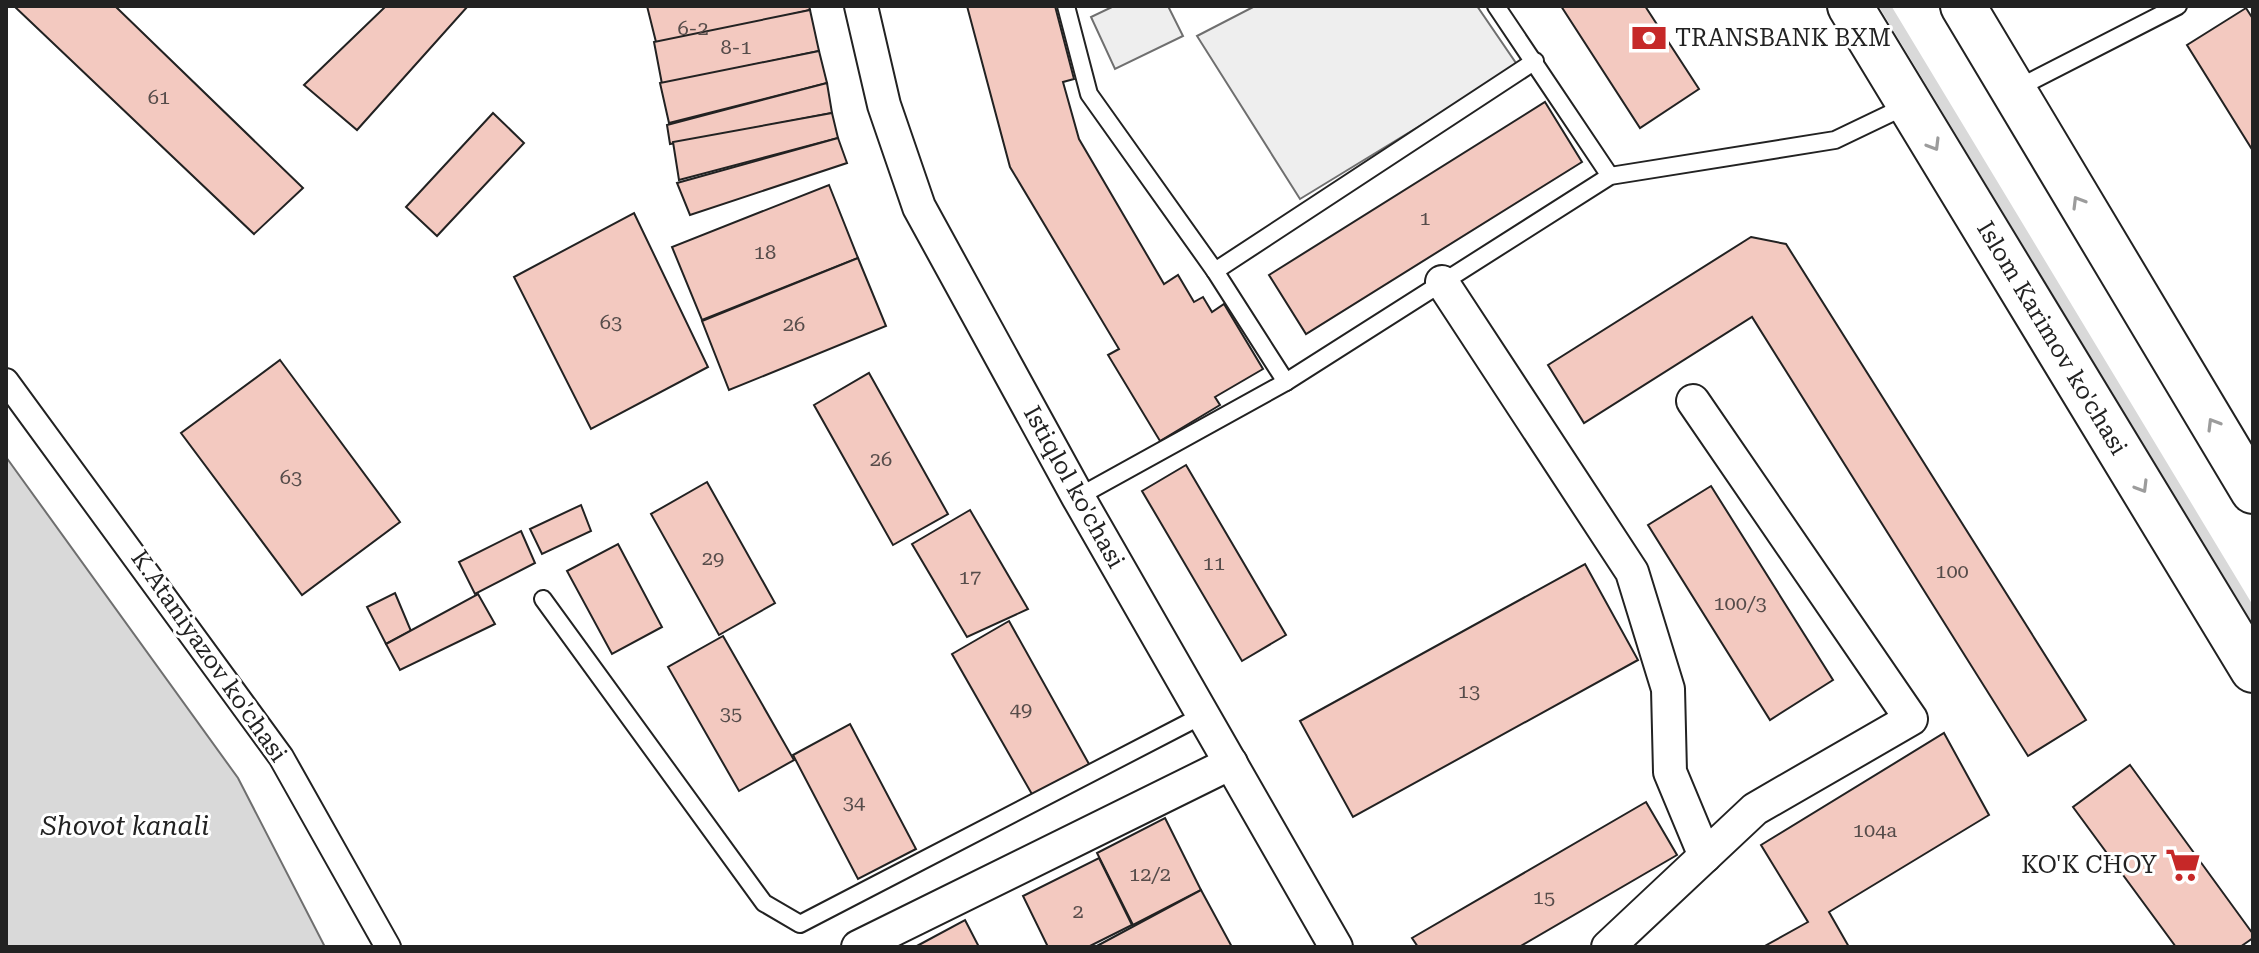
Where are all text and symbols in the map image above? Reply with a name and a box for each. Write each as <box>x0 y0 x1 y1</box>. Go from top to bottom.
house number: 6-2 <box>677 16 709 40</box>
bank icon: TRANSBANK BXM <box>1630 19 1668 57</box>
place label: TRANSBANK BXM <box>1675 24 1891 52</box>
house number: 8-1 <box>720 35 752 59</box>
house number: 61 <box>148 85 170 109</box>
one-way arrow <box>1924 136 1940 151</box>
one-way arrow <box>2073 196 2088 210</box>
house number: 1 <box>1419 206 1431 230</box>
street label: Islom Karimov ko'chasi <box>1971 216 2133 460</box>
house number: 18 <box>754 240 776 264</box>
house number: 63 <box>600 310 622 334</box>
house number: 26 <box>783 312 805 336</box>
street label: Istiqlol ko'chasi <box>1018 401 1130 573</box>
one-way arrow <box>2207 418 2222 433</box>
house number: 26 <box>870 447 892 471</box>
house number: 63 <box>280 465 302 489</box>
one-way arrow <box>2132 478 2147 493</box>
street label: K.Ataniyazov ko'chasi <box>125 545 293 767</box>
house number: 29 <box>702 546 724 570</box>
house number: 11 <box>1203 551 1225 575</box>
house number: 100 <box>1935 559 1969 583</box>
house number: 17 <box>959 565 981 589</box>
house number: 100/3 <box>1713 591 1767 615</box>
house number: 13 <box>1458 679 1480 703</box>
house number: 49 <box>1010 697 1032 721</box>
house number: 35 <box>720 701 742 725</box>
house number: 34 <box>843 790 866 814</box>
water label: Shovot kanali <box>40 811 209 841</box>
house number: 104a <box>1853 818 1897 842</box>
supermarket icon: KO'K CHOY <box>2164 846 2202 884</box>
place label: KO'K CHOY <box>2021 851 2158 879</box>
house number: 12/2 <box>1129 862 1171 886</box>
house number: 15 <box>1533 885 1555 909</box>
house number: 2 <box>1072 899 1084 923</box>

